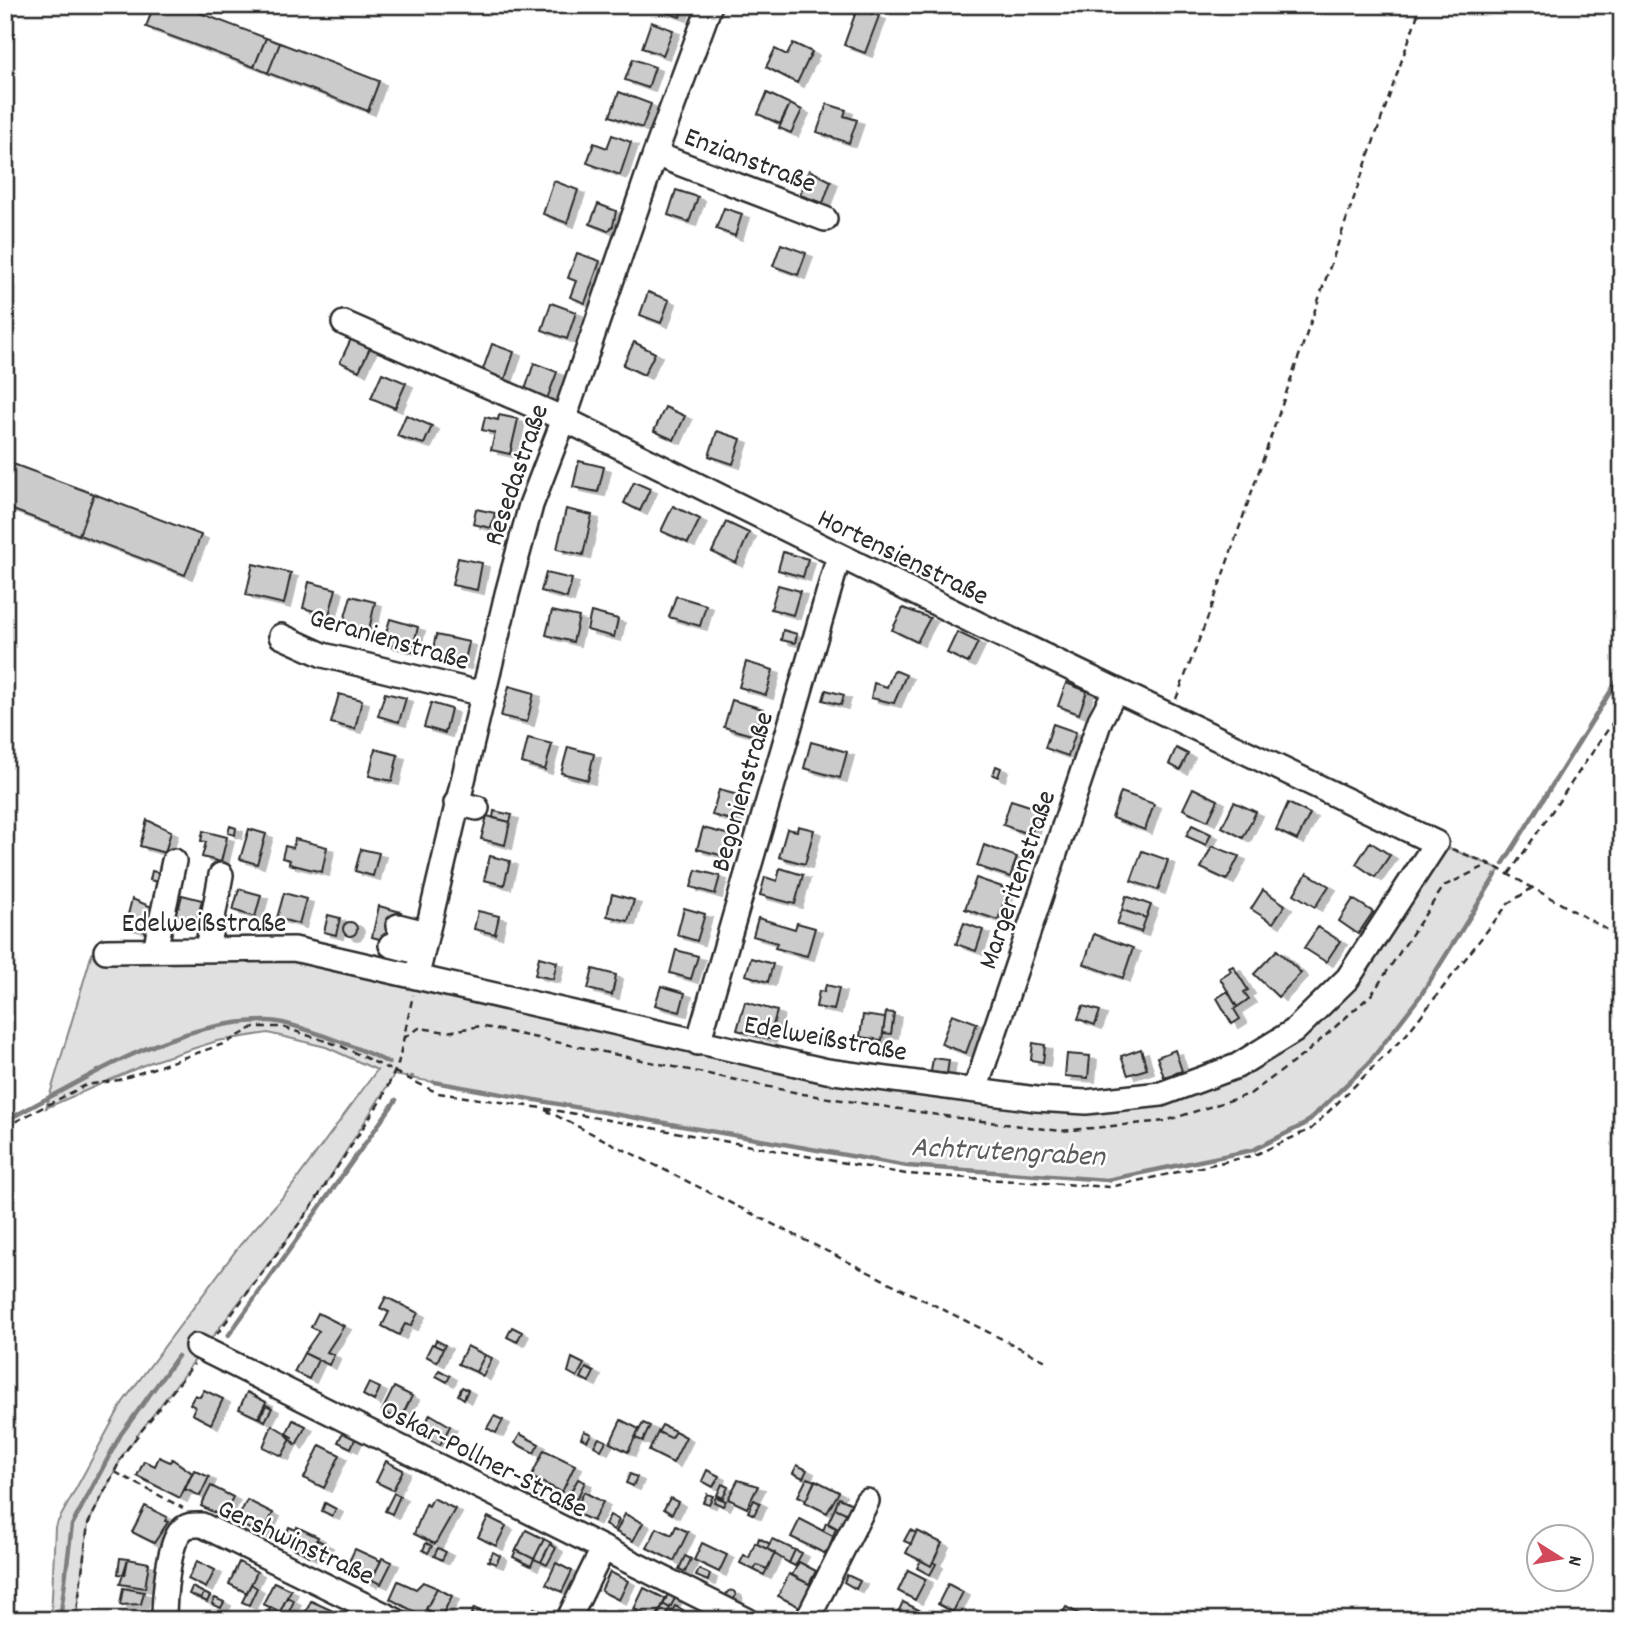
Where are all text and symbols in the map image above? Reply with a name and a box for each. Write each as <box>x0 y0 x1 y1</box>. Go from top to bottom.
street label: Enzianstraße <box>677 119 821 206</box>
street label: Resedastraße <box>476 399 562 552</box>
street label: Hortensienstraße <box>809 501 994 618</box>
street label: Geranienstraße <box>304 600 473 684</box>
street label: Begonienstraße <box>703 708 787 877</box>
street label: Margeritenstraße <box>970 786 1069 975</box>
street label: Edelweißstraße <box>122 906 286 946</box>
street label: Edelweißstraße <box>740 1007 910 1075</box>
water label: Achtrutengraben <box>910 1128 1107 1181</box>
street label: Oskar-Pollner-Straße <box>372 1392 593 1531</box>
street label: Gershwinstraße <box>210 1491 380 1598</box>
north arrow <box>1526 1524 1596 1594</box>
text: N <box>1559 1553 1587 1568</box>

